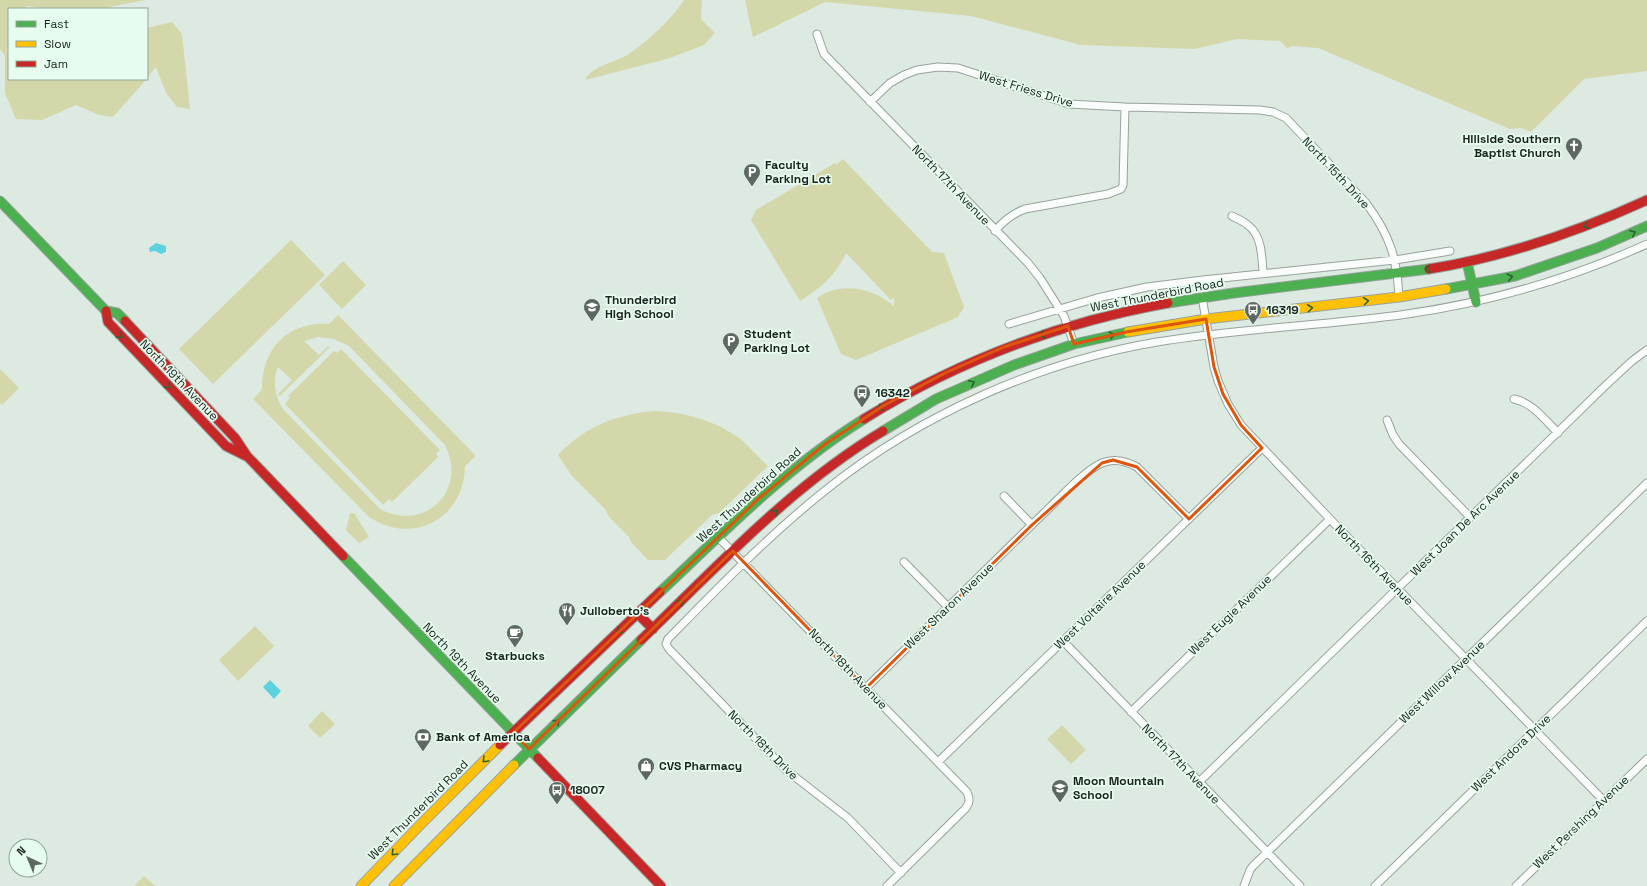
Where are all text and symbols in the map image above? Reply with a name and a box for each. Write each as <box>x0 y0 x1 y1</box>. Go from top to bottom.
legend <box>8 8 148 80</box>
text: Fast <box>44 16 69 32</box>
text: Slow <box>44 36 71 52</box>
text: Jam <box>44 56 68 72</box>
street label: West Friess Drive <box>977 67 1075 111</box>
place label: Hillside Southern Baptist Church <box>1463 131 1561 161</box>
street label: North 15th Drive <box>1299 134 1373 212</box>
church icon: Hillside Southern Baptist Church <box>1564 136 1584 161</box>
street label: North 17th Avenue <box>908 141 994 229</box>
place label: Faculty Parking Lot <box>765 157 831 187</box>
parking icon: Faculty Parking Lot <box>742 162 762 187</box>
one-way arrow <box>1582 222 1589 230</box>
one-way arrow <box>1628 230 1636 238</box>
one-way arrow <box>1425 264 1431 272</box>
one-way arrow <box>1507 273 1513 281</box>
street label: West Thunderbird Road <box>1089 274 1225 316</box>
place label: Thunderbird High School <box>605 292 677 322</box>
school or university icon: Thunderbird High School <box>582 297 602 322</box>
one-way arrow <box>1363 297 1369 306</box>
bus stop icon: 16319 <box>1243 300 1263 325</box>
place label: 16319 <box>1266 302 1299 318</box>
one-way arrow <box>1307 304 1313 313</box>
place label: Student Parking Lot <box>744 326 810 356</box>
one-way arrow <box>1038 330 1045 338</box>
one-way arrow <box>116 331 123 339</box>
parking icon: Student Parking Lot <box>721 331 741 356</box>
one-way arrow <box>1109 331 1115 339</box>
street label: North 19th Avenue <box>136 336 222 424</box>
one-way arrow <box>967 380 975 388</box>
one-way arrow <box>163 381 171 389</box>
bus stop icon: 16342 <box>852 383 872 408</box>
place label: 16342 <box>875 385 910 401</box>
one-way arrow <box>877 404 884 411</box>
street label: West Thunderbird Road <box>693 444 805 546</box>
street label: West Joan De Arc Avenue <box>1407 466 1523 580</box>
one-way arrow <box>770 510 777 517</box>
street label: North 16th Avenue <box>1331 521 1417 609</box>
street label: West Voltaire Avenue <box>1051 557 1149 653</box>
street label: West Sharon Avenue <box>901 559 997 653</box>
street label: West Eugie Avenue <box>1185 571 1275 659</box>
one-way arrow <box>676 599 684 607</box>
restaurant icon: Julioberto's <box>557 601 577 626</box>
place label: Julioberto's <box>580 603 649 619</box>
street label: North 19th Avenue <box>419 619 505 707</box>
cafe icon: Starbucks <box>505 623 525 648</box>
street label: North 18th Avenue <box>805 625 891 713</box>
one-way arrow <box>616 627 624 634</box>
street label: West Willow Avenue <box>1396 637 1488 727</box>
place label: Starbucks <box>485 648 545 664</box>
street label: North 18th Drive <box>724 706 802 784</box>
street label: West Andora Drive <box>1468 711 1554 795</box>
one-way arrow <box>552 719 560 727</box>
street label: North 17th Avenue <box>1138 720 1224 808</box>
bank icon: Bank of America <box>413 727 433 752</box>
place label: Bank of America <box>436 729 530 745</box>
one-way arrow <box>482 755 490 763</box>
street label: West Thunderbird Road <box>364 756 472 864</box>
shop icon: CVS Pharmacy <box>636 756 656 781</box>
place label: CVS Pharmacy <box>659 758 742 774</box>
street label: West Pershing Avenue <box>1529 772 1633 872</box>
place label: Moon Mountain School <box>1073 773 1164 803</box>
school or university icon: Moon Mountain School <box>1050 778 1070 803</box>
bus stop icon: 18007 <box>547 780 567 805</box>
place label: 18007 <box>570 782 605 798</box>
north arrow <box>8 838 48 878</box>
text: N <box>14 843 29 858</box>
one-way arrow <box>391 848 399 856</box>

